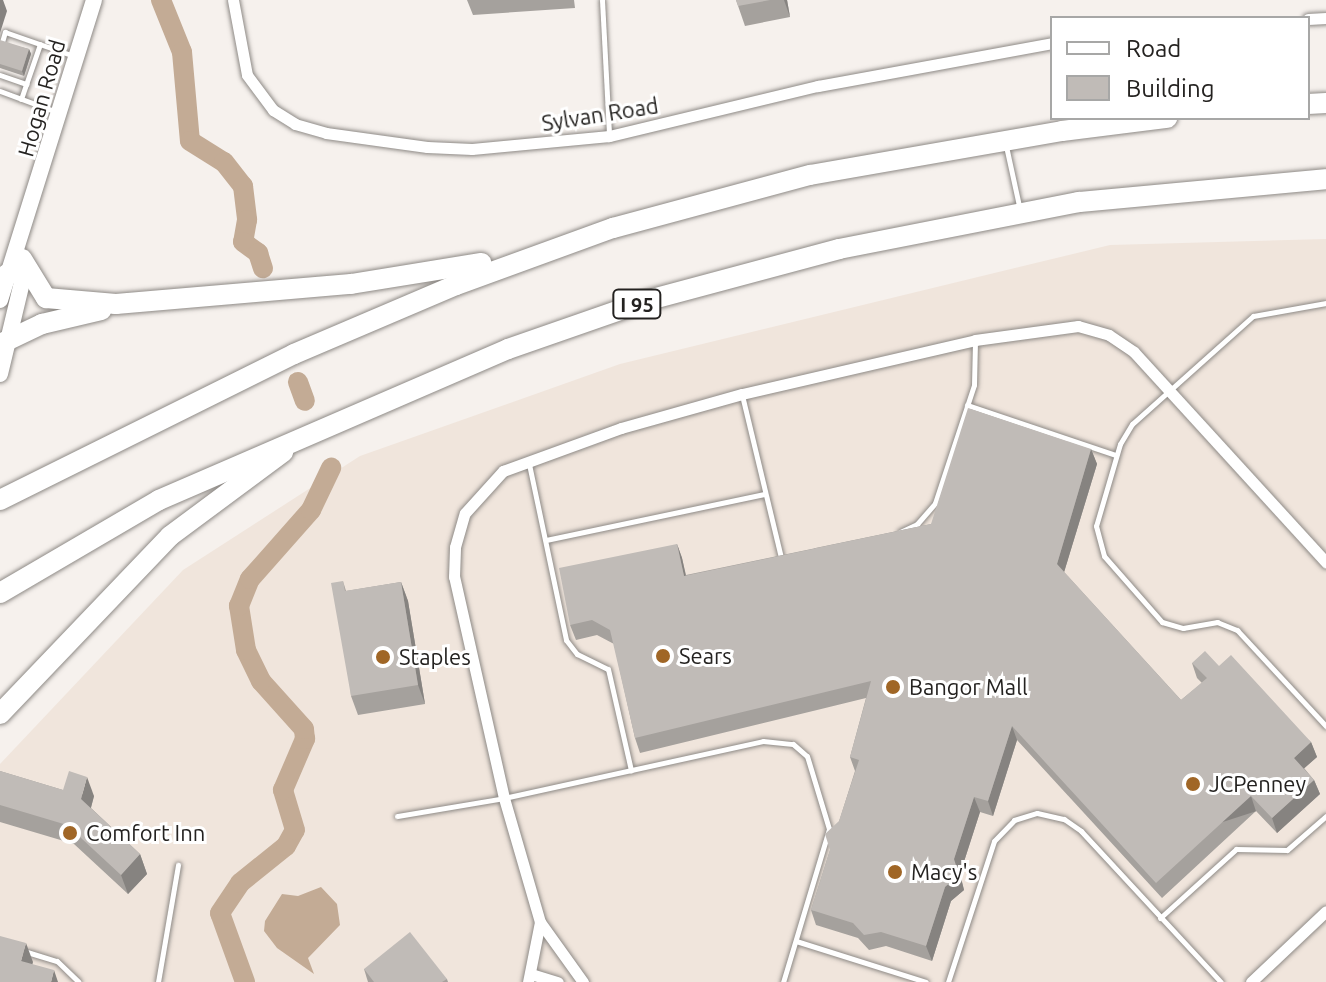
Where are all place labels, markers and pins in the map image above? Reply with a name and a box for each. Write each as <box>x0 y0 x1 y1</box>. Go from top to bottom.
place label: Sears <box>679 643 732 669</box>
place label: Staples <box>399 644 471 670</box>
marker: Sears <box>654 647 672 665</box>
marker: Staples <box>374 648 392 666</box>
place label: Bangor Mall <box>909 674 1028 700</box>
marker: Bangor Mall <box>884 678 902 696</box>
place label: JCPenney <box>1209 771 1306 797</box>
marker: JCPenney <box>1184 775 1202 793</box>
place label: Comfort Inn <box>86 820 205 846</box>
marker: Comfort Inn <box>61 824 79 842</box>
place label: Macy's <box>911 859 977 885</box>
marker: Macy's <box>886 863 904 881</box>

